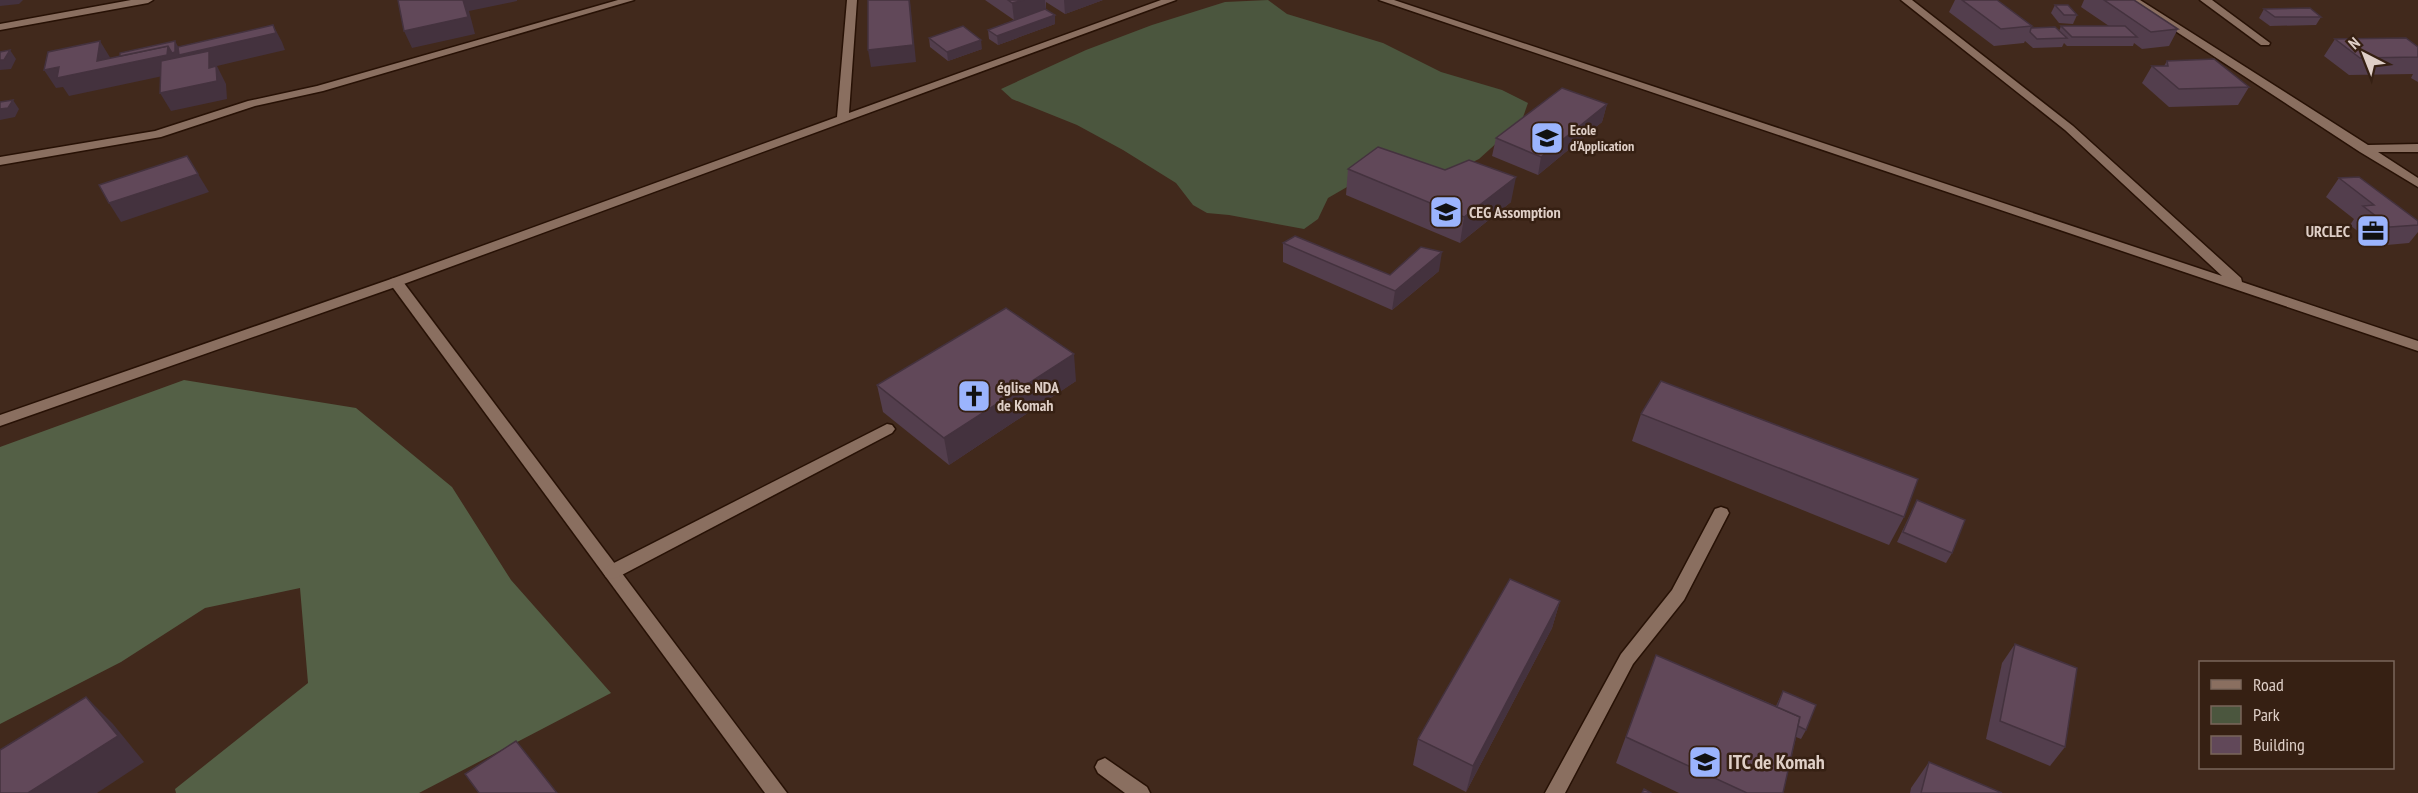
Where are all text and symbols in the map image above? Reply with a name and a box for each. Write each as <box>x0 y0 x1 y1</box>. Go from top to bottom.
north arrow <box>2334 24 2394 84</box>
text: N <box>2344 33 2364 53</box>
school or university icon: Ecole d'Application <box>1529 120 1565 156</box>
place label: Ecole d'Application <box>1570 121 1634 155</box>
school or university icon: CEG Assomption <box>1428 194 1464 230</box>
place label: CEG Assomption <box>1469 202 1561 222</box>
office icon: URCLEC <box>2355 213 2391 249</box>
place label: URCLEC <box>2306 221 2351 241</box>
place label: église NDA de Komah <box>997 377 1060 415</box>
church icon: église NDA de Komah <box>956 378 992 414</box>
legend <box>2199 661 2394 769</box>
text: Road <box>2253 673 2284 696</box>
text: Park <box>2253 703 2280 726</box>
text: Building <box>2253 733 2305 756</box>
school or university icon: ITC de Komah <box>1687 744 1723 780</box>
place label: ITC de Komah <box>1728 749 1825 775</box>

